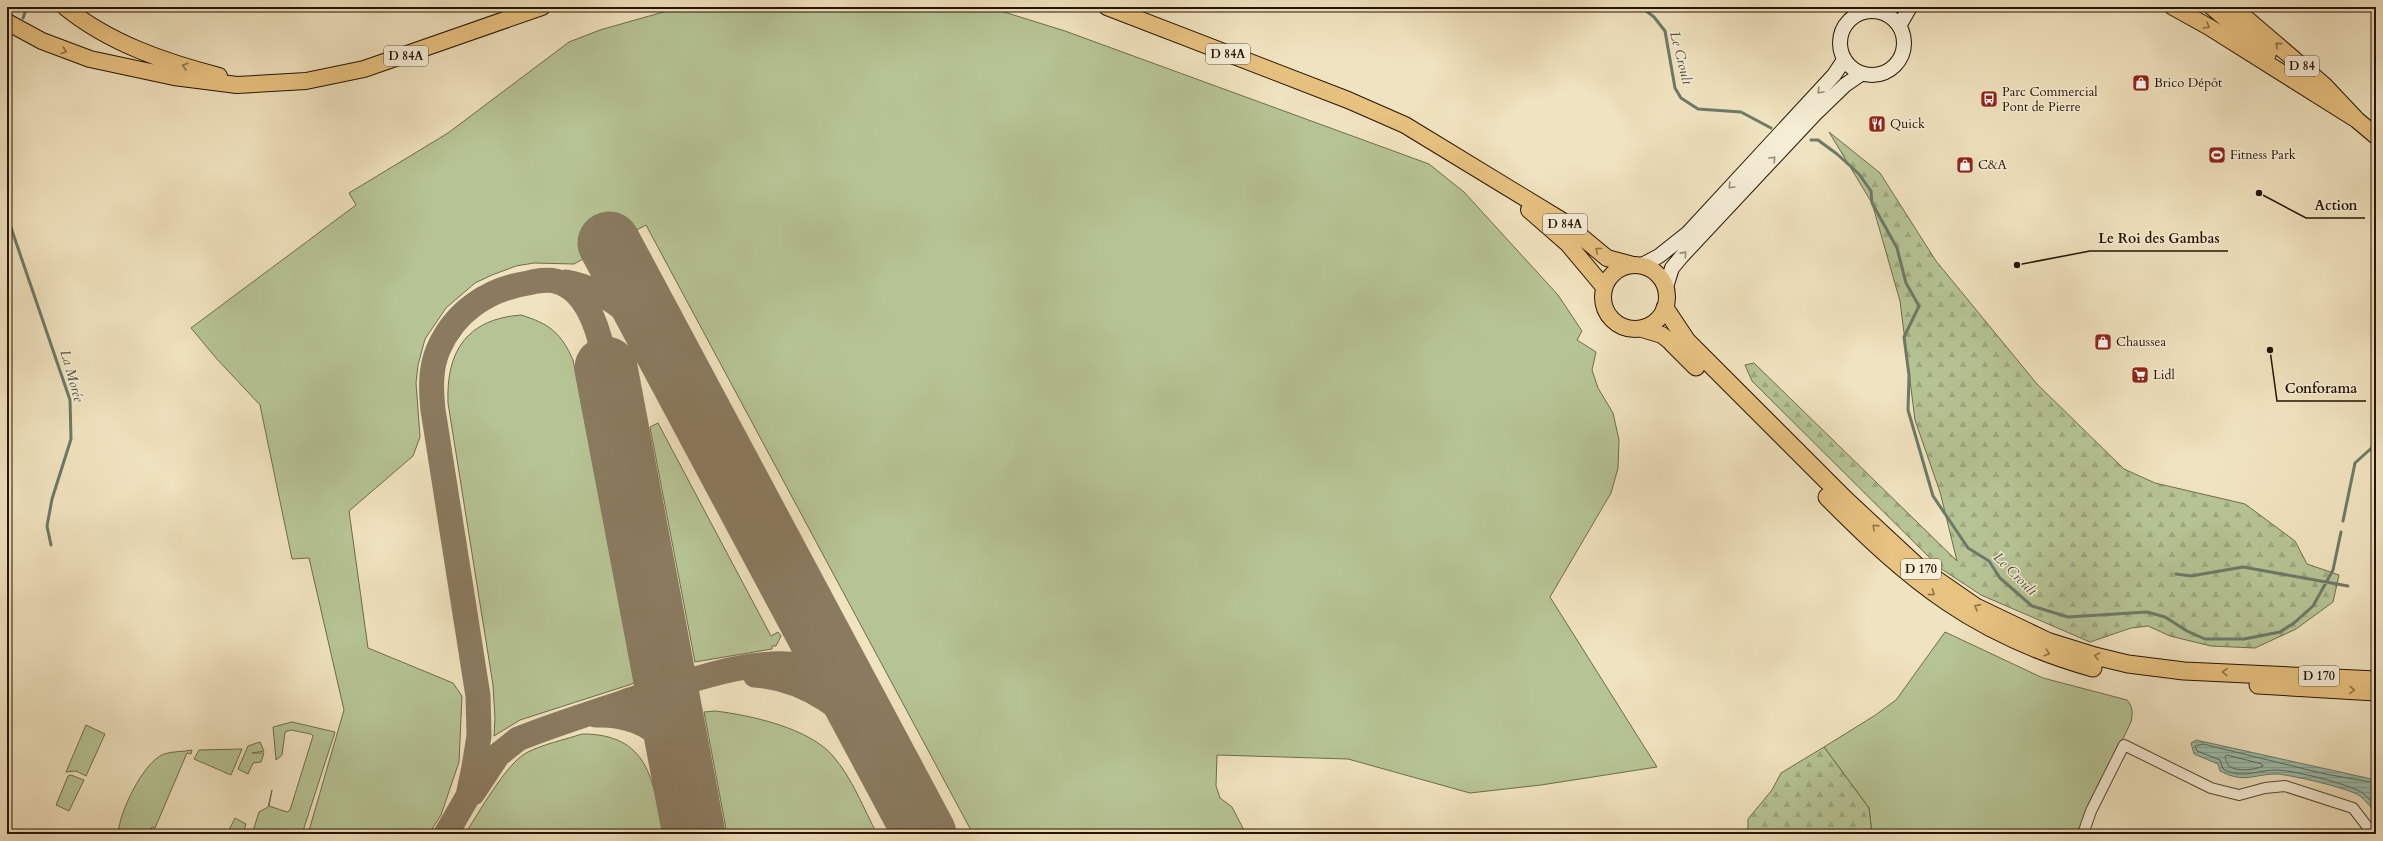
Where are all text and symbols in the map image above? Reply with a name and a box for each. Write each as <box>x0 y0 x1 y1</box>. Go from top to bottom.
one-way arrow <box>2203 21 2210 28</box>
water label: Le Croult <box>1665 29 1697 88</box>
one-way arrow <box>2276 43 2283 50</box>
road number: D 84A <box>1206 44 1250 64</box>
one-way arrow <box>61 46 68 54</box>
road number: D 84A <box>384 46 428 66</box>
road number: D 84 <box>2285 56 2319 76</box>
one-way arrow <box>182 62 189 71</box>
shop icon: Brico Dépôt <box>2131 73 2151 93</box>
place label: Brico Dépôt <box>2154 74 2222 92</box>
place label: Parc Commercial Pont de Pierre <box>2002 83 2098 116</box>
one-way arrow <box>1817 86 1824 93</box>
bus stop icon: Parc Commercial Pont de Pierre <box>1979 89 1999 109</box>
restaurant icon: Quick <box>1867 114 1887 134</box>
place label: Quick <box>1890 115 1925 133</box>
sports icon: Fitness Park <box>2207 145 2227 165</box>
place label: Fitness Park <box>2230 146 2296 164</box>
shop icon: C&A <box>1955 155 1975 175</box>
one-way arrow <box>1768 156 1776 164</box>
place label: C&A <box>1978 156 2008 174</box>
one-way arrow <box>1729 181 1736 189</box>
callout: Action <box>2306 192 2365 218</box>
text: Action <box>2314 196 2358 215</box>
road number: D 84A <box>1543 214 1587 234</box>
callout: Le Roi des Gambas <box>2090 225 2228 251</box>
text: Le Roi des Gambas <box>2098 229 2220 248</box>
one-way arrow <box>1595 247 1602 254</box>
one-way arrow <box>1679 251 1687 259</box>
shop icon: Chaussea <box>2093 332 2113 352</box>
place label: Chaussea <box>2116 333 2166 351</box>
water label: La Morée <box>55 348 89 405</box>
supermarket icon: Lidl <box>2130 365 2150 385</box>
place label: Lidl <box>2153 366 2175 384</box>
callout: Conforama <box>2277 375 2366 401</box>
text: Conforama <box>2285 379 2357 398</box>
one-way arrow <box>1872 525 1880 532</box>
water label: Le Croult <box>1989 548 2042 601</box>
road number: D 170 <box>1901 559 1941 579</box>
one-way arrow <box>1928 588 1935 596</box>
one-way arrow <box>1974 605 1981 612</box>
one-way arrow <box>2043 649 2050 657</box>
one-way arrow <box>2093 653 2100 661</box>
road number: D 170 <box>2299 666 2339 686</box>
one-way arrow <box>2222 668 2228 677</box>
one-way arrow <box>2349 685 2355 694</box>

